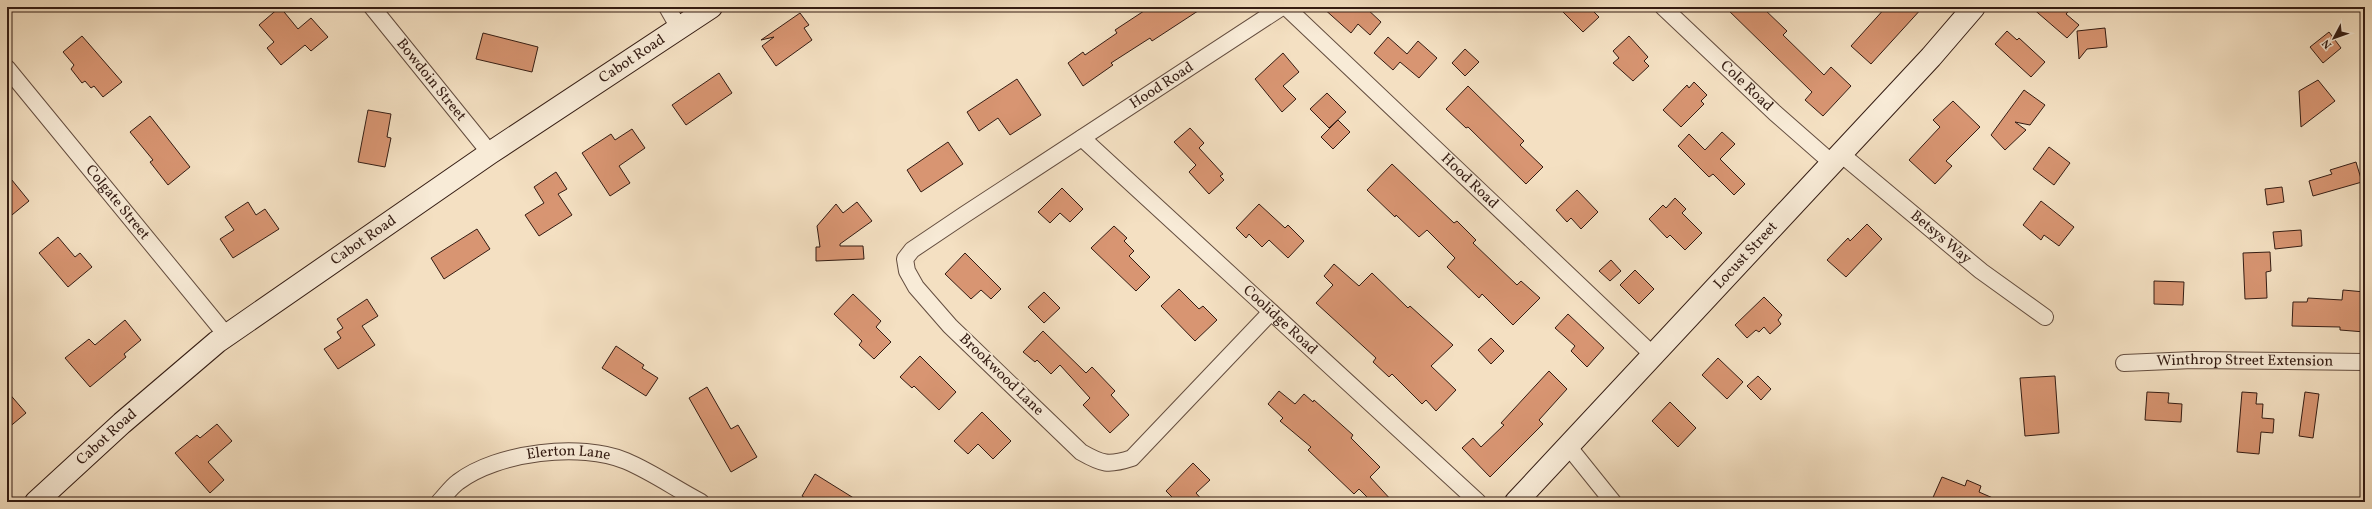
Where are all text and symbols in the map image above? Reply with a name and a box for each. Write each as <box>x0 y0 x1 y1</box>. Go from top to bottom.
north arrow <box>2314 18 2354 58</box>
street label: Cabot Road <box>595 29 669 89</box>
street label: Bowdoin Street <box>391 34 471 126</box>
text: N <box>2319 36 2336 52</box>
street label: Cole Road <box>1715 56 1778 116</box>
street label: Hood Road <box>1126 57 1198 114</box>
street label: Hood Road <box>1436 148 1503 214</box>
street label: Colgate Street <box>80 160 155 245</box>
street label: Betsys Way <box>1906 206 1976 269</box>
street label: Cabot Road <box>327 210 401 271</box>
street label: Locust Street <box>1709 217 1783 294</box>
street label: Coolidge Road <box>1238 280 1322 360</box>
street label: Brookwood Lane <box>954 329 1048 421</box>
street label: Winthrop Street Extension <box>2156 349 2333 372</box>
street label: Cabot Road <box>72 404 142 470</box>
street label: Elerton Lane <box>525 441 612 466</box>

